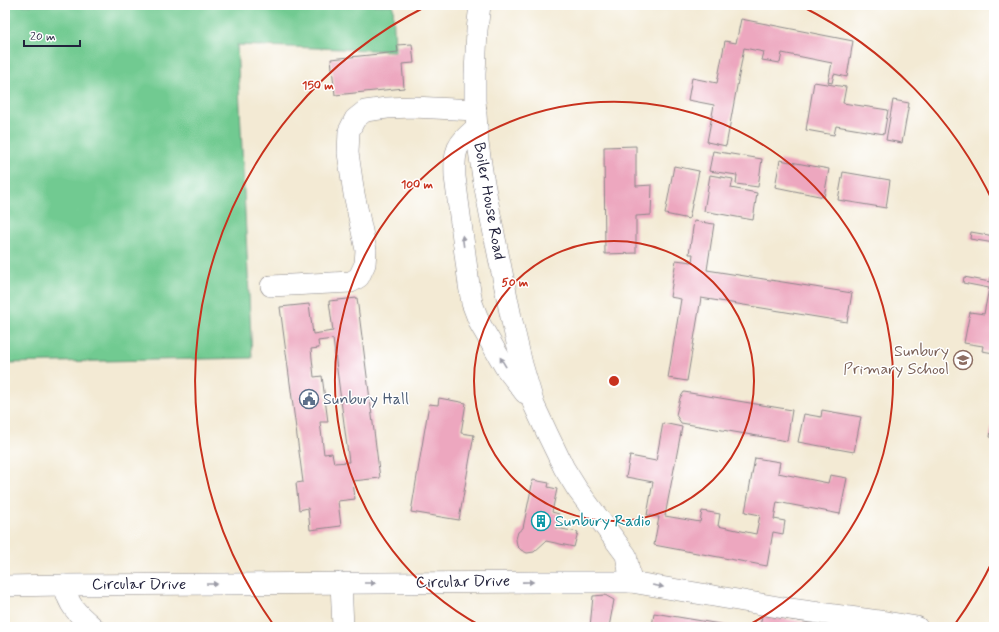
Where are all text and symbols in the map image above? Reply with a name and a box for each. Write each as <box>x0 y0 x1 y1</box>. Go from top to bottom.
scale bar <box>24 22 80 48</box>
text: 20 m <box>30 29 56 45</box>
text: 150 m <box>302 78 334 94</box>
street label: Boiler House Road <box>468 141 510 261</box>
text: 100 m <box>401 177 434 193</box>
one-way arrow <box>460 235 466 247</box>
text: 50 m <box>502 275 529 291</box>
place label: Sunbury Primary School <box>843 341 949 380</box>
school or university icon: Sunbury Primary School <box>952 349 974 371</box>
one-way arrow <box>499 356 506 368</box>
centre of rings <box>607 374 621 388</box>
public building icon: Sunbury Hall <box>298 388 320 410</box>
place label: Sunbury Hall <box>323 389 409 410</box>
building icon: Sunbury Radio <box>530 510 552 532</box>
place label: Sunbury Radio <box>555 511 651 532</box>
street label: Circular Drive <box>416 571 510 593</box>
street label: Circular Drive <box>92 574 186 595</box>
one-way arrow <box>522 579 535 585</box>
one-way arrow <box>364 580 377 586</box>
one-way arrow <box>206 581 219 587</box>
one-way arrow <box>652 584 664 590</box>

